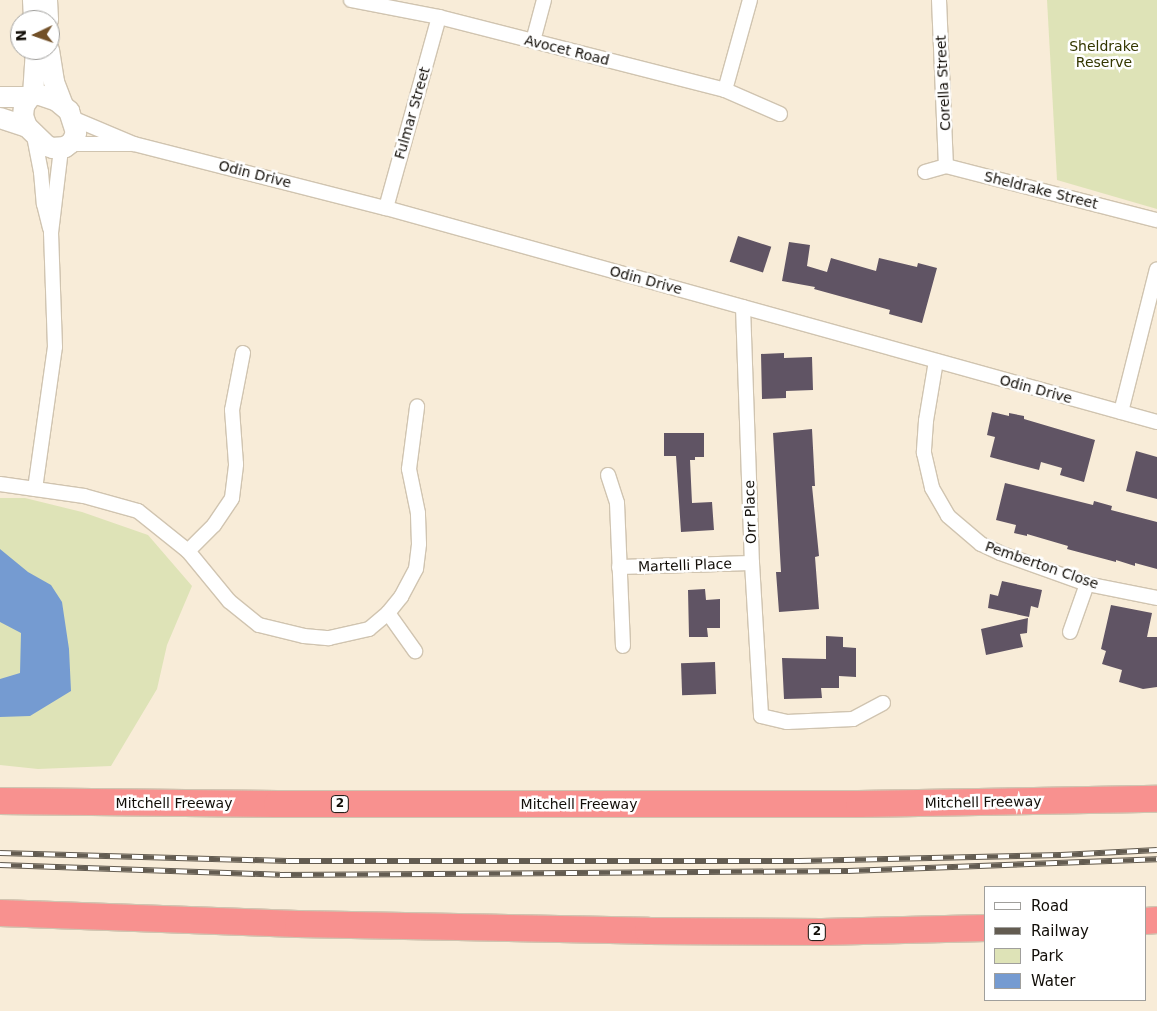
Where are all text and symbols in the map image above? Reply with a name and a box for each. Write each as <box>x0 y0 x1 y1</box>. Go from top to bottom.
north arrow <box>10 10 60 60</box>
text: N <box>13 29 29 42</box>
street label: Avocet Road <box>523 31 611 69</box>
street label: Corella Street <box>932 35 954 131</box>
park label: Sheldrake Reserve <box>1069 38 1139 70</box>
street label: Fulmar Street <box>391 65 433 161</box>
street label: Odin Drive <box>217 157 293 191</box>
street label: Sheldrake Street <box>982 168 1100 212</box>
street label: Odin Drive <box>608 262 684 298</box>
street label: Odin Drive <box>998 371 1074 407</box>
street label: Orr Place <box>740 480 760 544</box>
street label: Pemberton Close <box>983 538 1101 592</box>
street label: Martelli Place <box>638 555 732 575</box>
street label: Mitchell Freeway <box>924 793 1042 811</box>
road number: 2 <box>330 794 350 814</box>
street label: Mitchell Freeway <box>116 795 232 811</box>
street label: Mitchell Freeway <box>521 796 637 812</box>
legend <box>984 886 1147 1001</box>
text: Road <box>1031 897 1069 915</box>
road number: 2 <box>807 922 827 942</box>
text: Railway <box>1031 922 1089 940</box>
text: Park <box>1031 947 1063 965</box>
text: Water <box>1031 972 1075 990</box>

